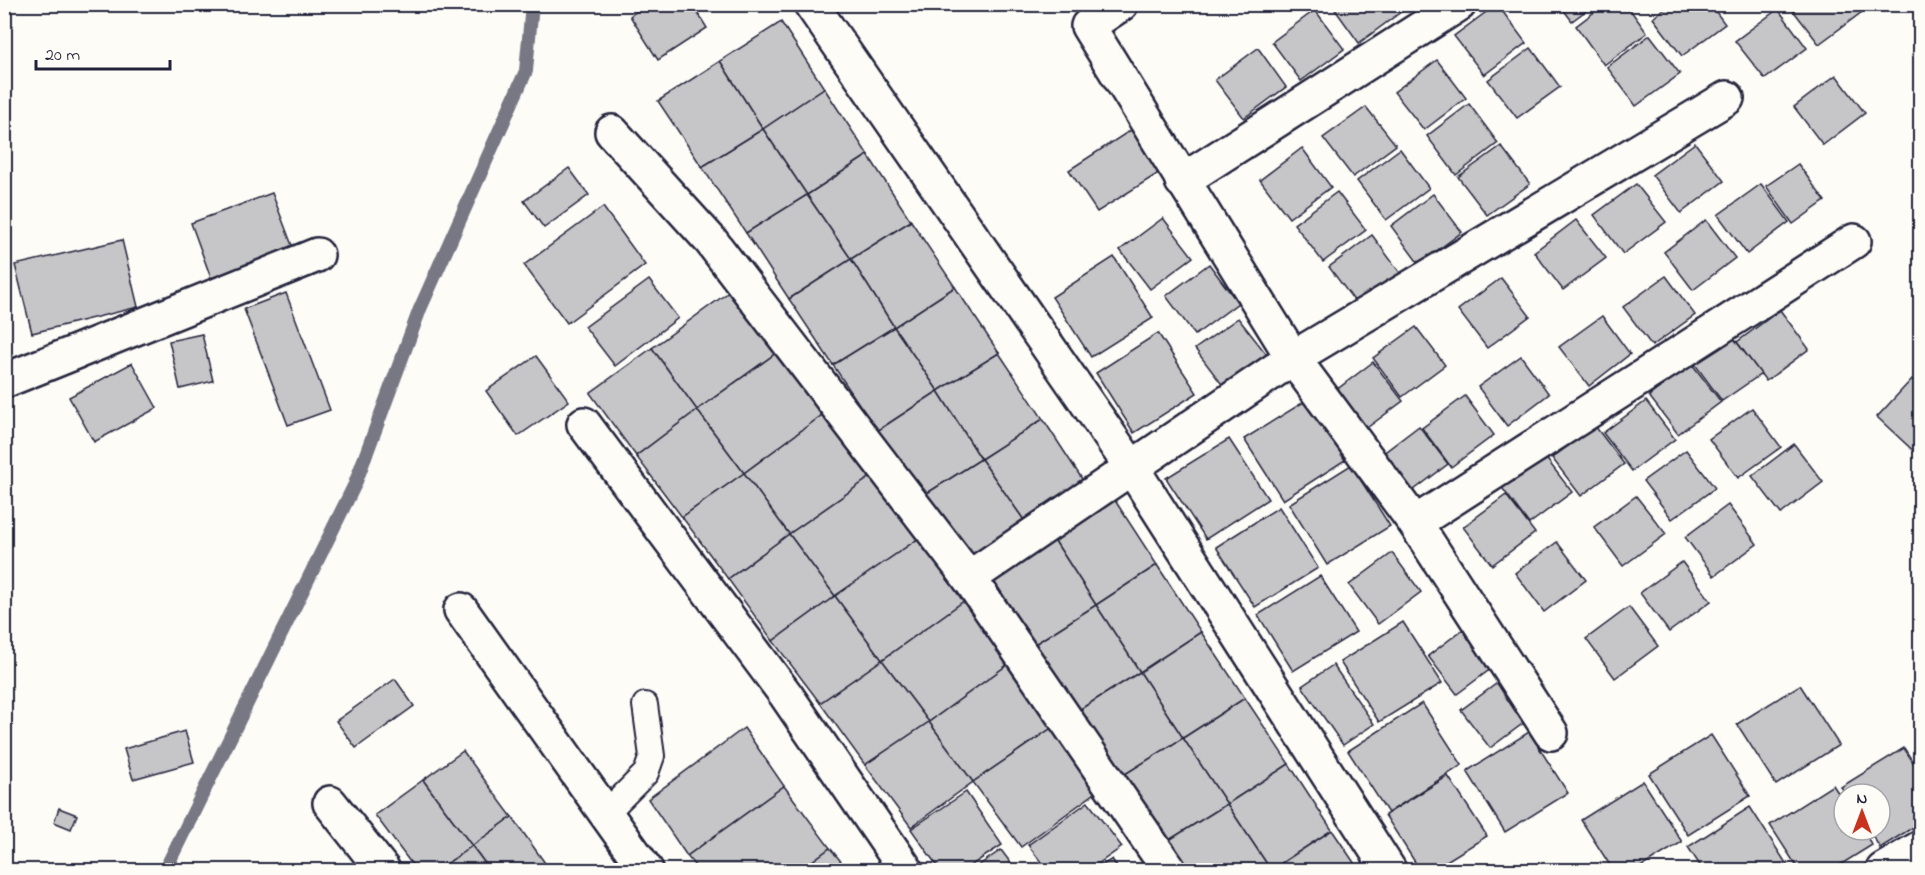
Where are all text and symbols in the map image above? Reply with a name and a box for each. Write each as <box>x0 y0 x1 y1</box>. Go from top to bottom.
scale bar <box>36 33 170 71</box>
text: 20 m <box>45 43 80 69</box>
north arrow <box>1832 782 1892 842</box>
text: N <box>1857 787 1868 811</box>

